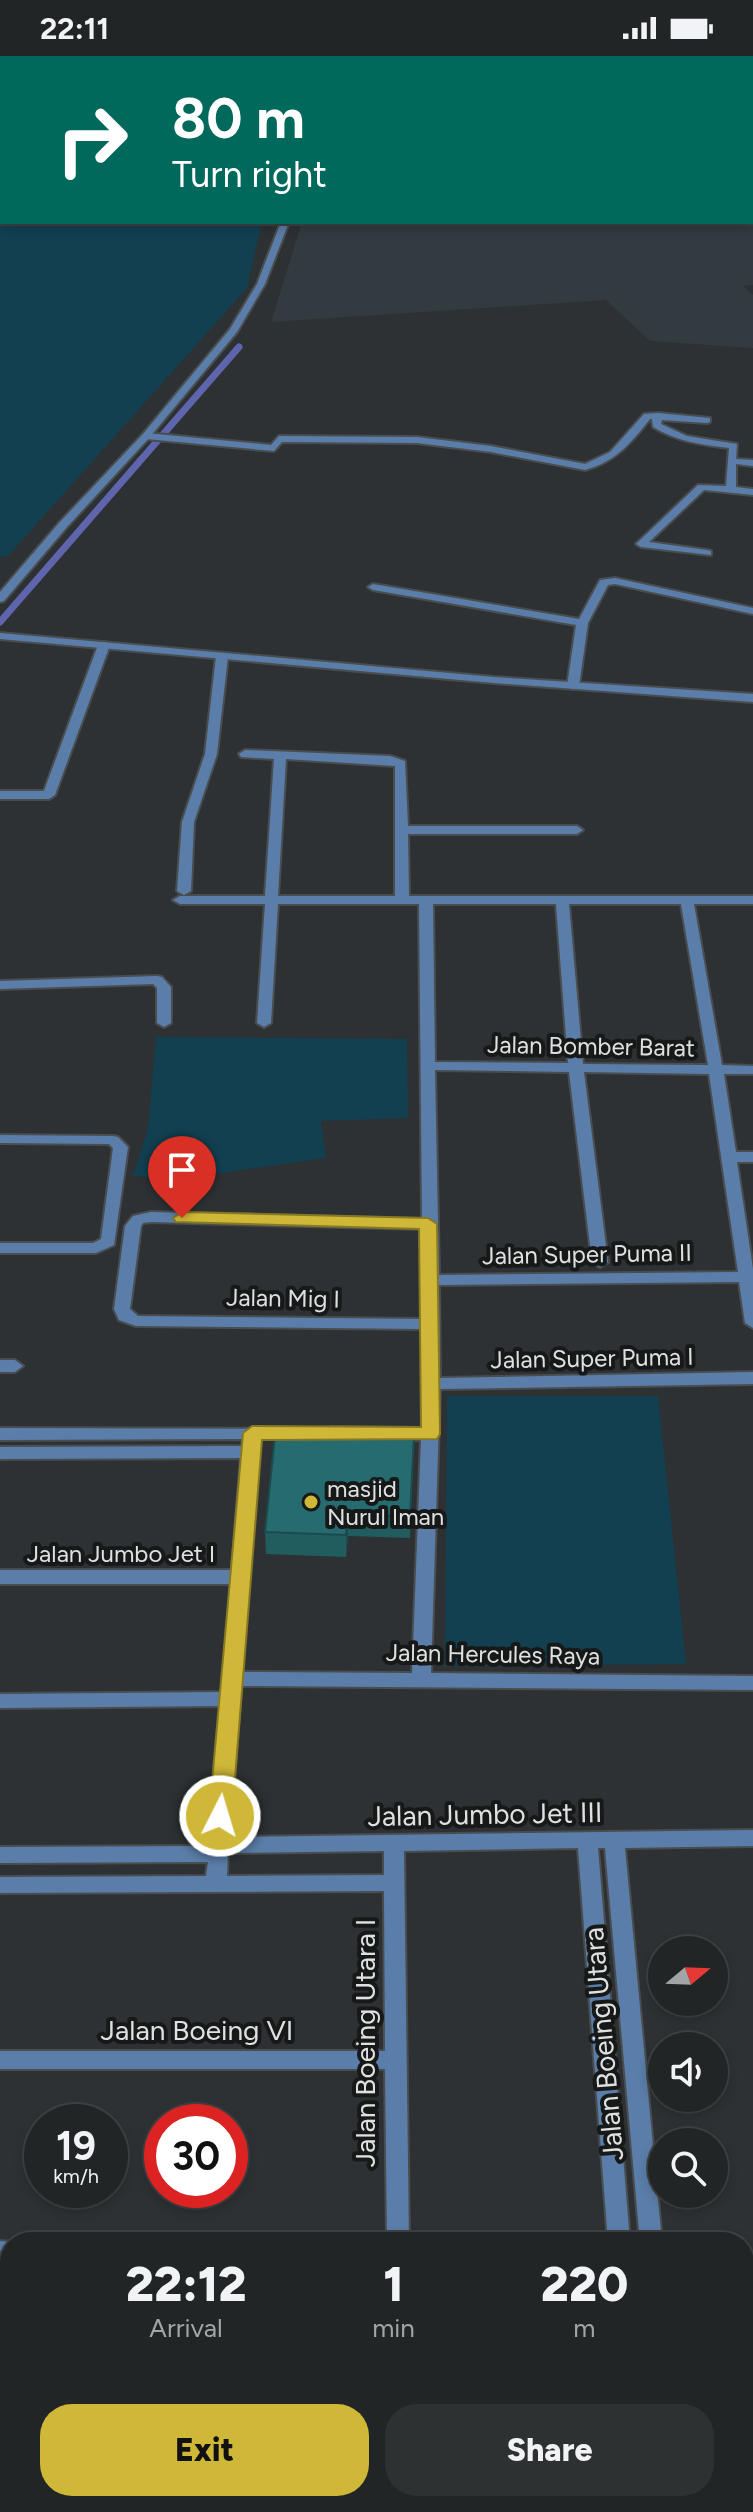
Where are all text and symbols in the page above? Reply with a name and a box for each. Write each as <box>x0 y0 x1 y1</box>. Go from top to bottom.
text: 22:11 <box>40 10 109 47</box>
text: 80 m <box>172 85 305 152</box>
icon: right <box>40 88 144 192</box>
text: Turn right <box>172 153 327 196</box>
street label: Jalan Bomber Barat <box>487 1030 695 1062</box>
pin <box>148 1136 216 1218</box>
icon: arrive <box>160 1148 204 1192</box>
street label: Jalan Super Puma II <box>482 1238 692 1270</box>
street label: Jalan Mig I <box>226 1283 340 1313</box>
street label: Jalan Super Puma I <box>490 1342 694 1374</box>
place label: masjid Nurul Iman <box>327 1474 444 1531</box>
marker: masjid Nurul Iman <box>302 1493 320 1511</box>
street label: Jalan Jumbo Jet I <box>27 1539 215 1568</box>
street label: Jalan Hercules Raya <box>386 1638 600 1670</box>
position arrow <box>178 1774 262 1858</box>
street label: Jalan Jumbo Jet III <box>367 1795 603 1833</box>
street label: Jalan Boeing Utara I <box>348 1919 382 2167</box>
street label: Jalan Boeing Utara <box>576 1926 630 2162</box>
north arrow <box>648 1936 728 2016</box>
map controls <box>648 1936 728 2208</box>
street label: Jalan Boeing VI <box>101 2013 293 2047</box>
button: sound <box>648 2032 728 2112</box>
speed limit sign: 30 <box>144 2104 248 2208</box>
text: 19 <box>56 2122 96 2170</box>
button: search <box>648 2128 728 2208</box>
text: km/h <box>53 2164 99 2188</box>
text: 22:12 <box>126 2255 246 2313</box>
text: 1 <box>383 2255 404 2313</box>
text: 220 <box>541 2255 628 2313</box>
text: Arrival <box>149 2312 223 2344</box>
text: min <box>372 2312 415 2344</box>
text: m <box>573 2312 595 2344</box>
button: Exit <box>40 2404 369 2496</box>
button: Share <box>385 2404 714 2496</box>

